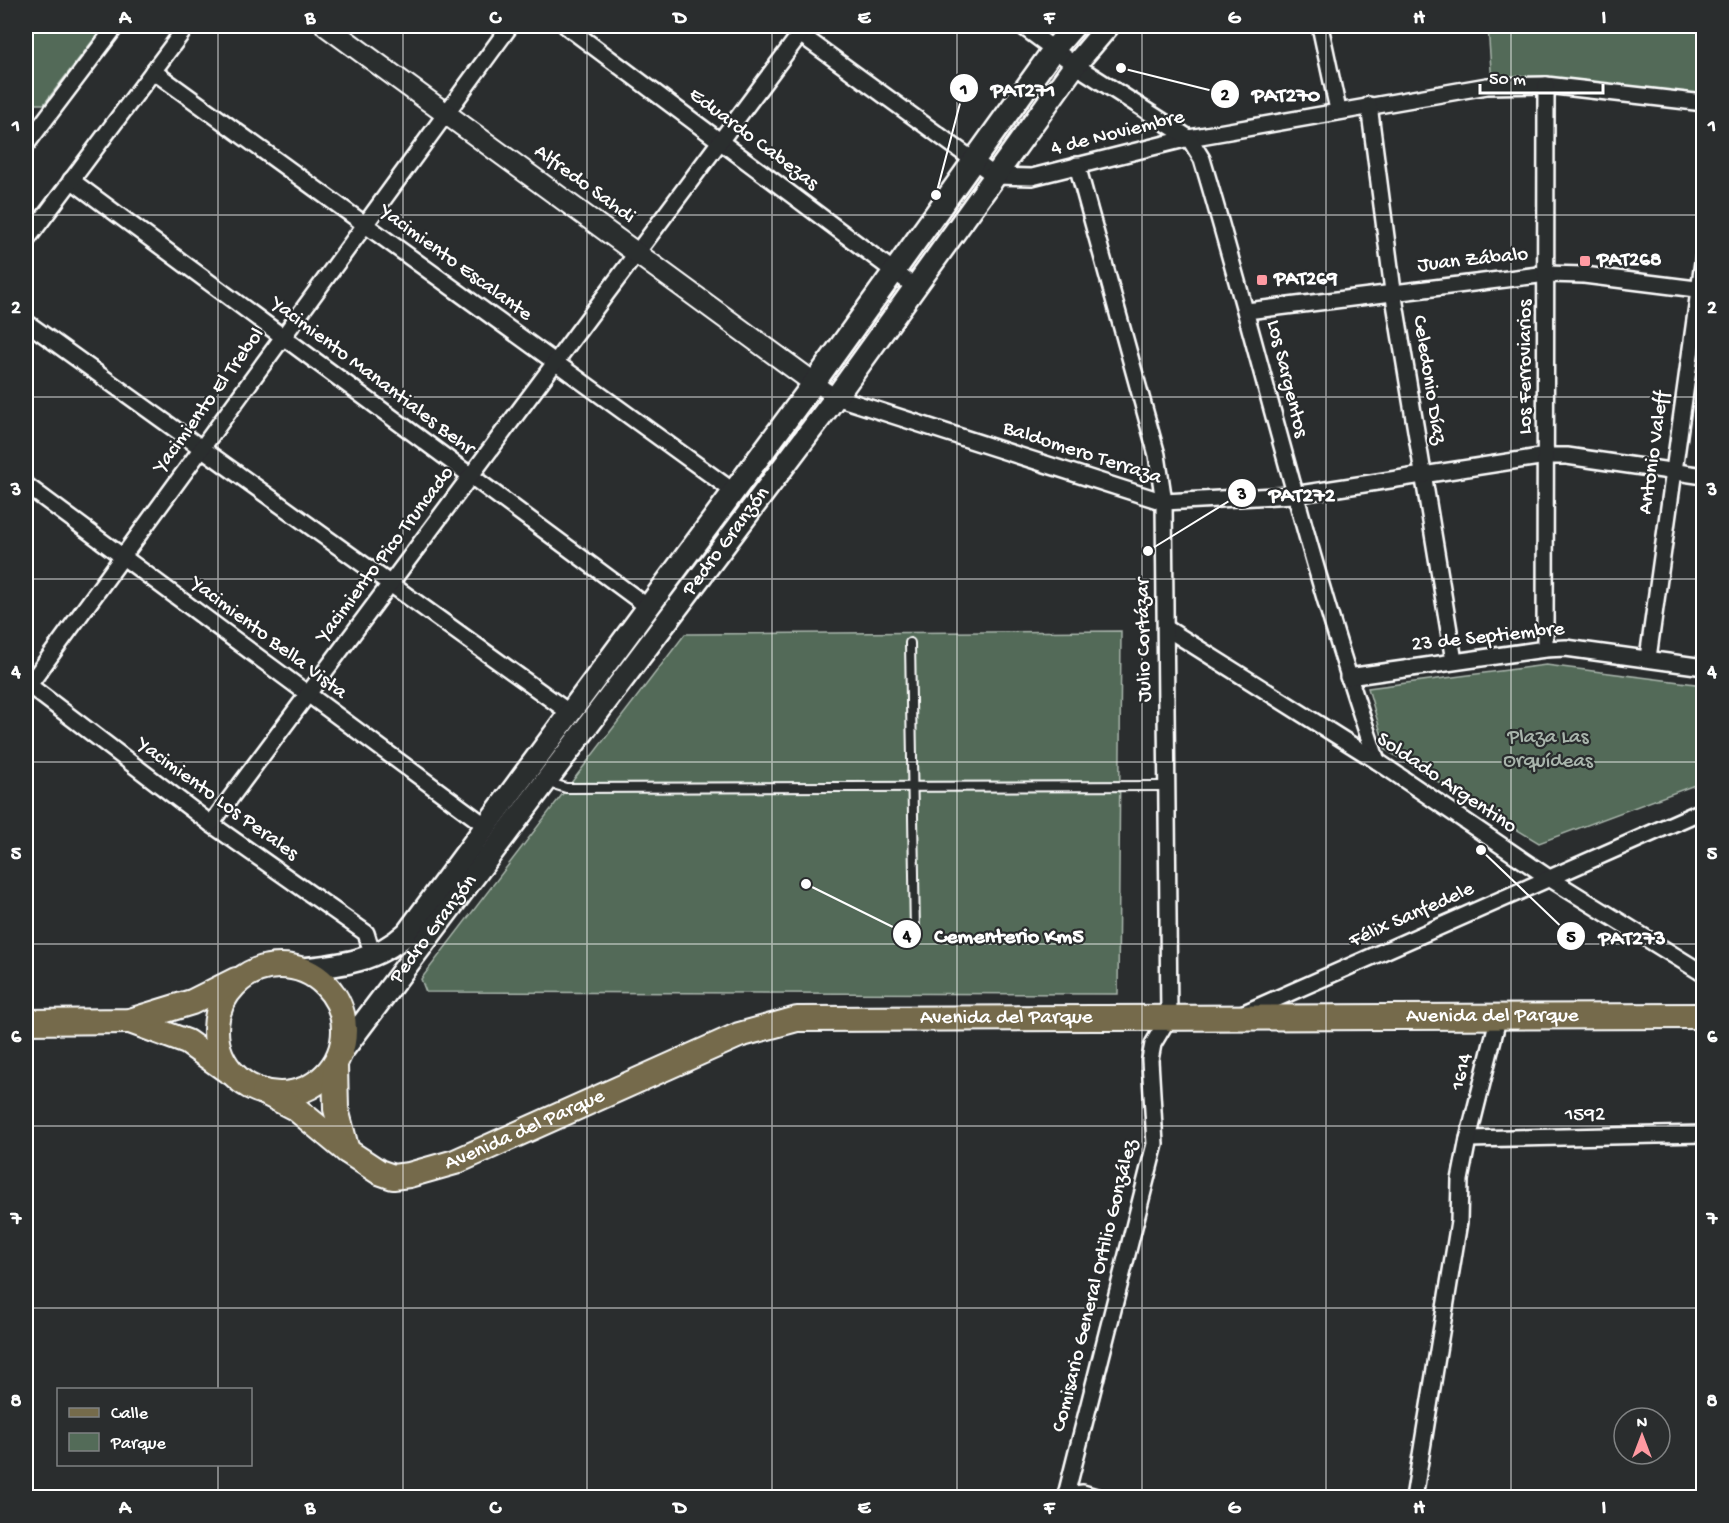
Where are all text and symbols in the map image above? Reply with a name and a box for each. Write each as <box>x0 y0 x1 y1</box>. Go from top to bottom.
text: A <box>118 8 133 31</box>
text: B <box>304 8 316 31</box>
text: C <box>489 8 503 31</box>
text: D <box>671 8 687 31</box>
text: E <box>858 8 872 31</box>
text: F <box>1043 8 1056 31</box>
text: G <box>1228 8 1242 31</box>
text: H <box>1413 8 1425 31</box>
text: I <box>1602 8 1607 31</box>
scale bar <box>1480 57 1603 95</box>
callout: PAT271 <box>949 68 1068 108</box>
text: 50 m <box>1489 70 1526 91</box>
callout: PAT270 <box>1210 74 1332 114</box>
text: PAT271 <box>990 79 1055 105</box>
text: 1 <box>959 80 968 101</box>
street label: Eduardo Cabezas <box>683 83 824 198</box>
text: PAT270 <box>1251 84 1321 110</box>
text: 2 <box>1221 86 1230 107</box>
street label: 4 de Noviembre <box>1049 105 1188 163</box>
text: 1 <box>11 116 20 139</box>
text: 1 <box>1707 116 1716 139</box>
street label: Alfredo Sahdi <box>528 140 640 230</box>
street label: Yacimiento Escalante <box>372 199 537 329</box>
street label: Juan Zábalo <box>1416 243 1530 279</box>
place label: PAT268 <box>1596 249 1662 274</box>
marker: PAT268 <box>1578 254 1592 268</box>
place label: PAT269 <box>1273 268 1338 293</box>
marker: PAT269 <box>1255 273 1269 287</box>
street label: Yacimiento Manantiales Behr <box>263 291 480 463</box>
text: 2 <box>11 298 21 321</box>
street label: Los Ferroviarios <box>1514 298 1539 434</box>
text: 2 <box>1707 298 1717 321</box>
street label: Celedonio Díaz <box>1405 314 1451 447</box>
street label: Los Sargentos <box>1259 318 1313 442</box>
street label: Yacimiento El Trebol <box>148 323 271 480</box>
street label: Antonio Valeff <box>1634 388 1676 516</box>
street label: Baldomero Terraza <box>998 416 1166 492</box>
street label: Yacimiento Pico Truncado <box>310 462 461 650</box>
callout: PAT272 <box>1227 473 1348 513</box>
text: 3 <box>10 480 21 503</box>
text: 3 <box>1706 480 1717 503</box>
street label: Pedro Granzón <box>677 482 776 602</box>
text: PAT272 <box>1268 484 1336 510</box>
text: 3 <box>1236 485 1247 506</box>
street label: Yacimiento Bella Vista <box>183 571 352 707</box>
street label: Julio Cortázar <box>1131 576 1159 702</box>
street label: 23 de Septiembre <box>1410 617 1567 658</box>
text: 4 <box>10 662 21 685</box>
text: 4 <box>1706 662 1717 685</box>
park label: Plaza Las Orquídeas <box>1503 726 1594 775</box>
street label: Soldado Argentino <box>1371 728 1521 840</box>
street label: Yacimiento Los Perales <box>130 732 304 868</box>
text: 5 <box>11 844 22 867</box>
text: 5 <box>1707 844 1718 867</box>
street label: Pedro Granzón <box>384 870 483 990</box>
street label: Félix Sanfedele <box>1345 877 1479 955</box>
callout: Cementerio Km5 <box>892 914 1096 954</box>
callout: PAT273 <box>1556 916 1678 956</box>
text: Cementerio Km5 <box>933 925 1084 951</box>
text: 4 <box>902 927 912 948</box>
text: PAT273 <box>1597 927 1666 953</box>
text: 5 <box>1566 928 1576 949</box>
street label: Avenida del Parque <box>1406 1004 1580 1029</box>
street label: Avenida del Parque <box>920 1006 1094 1031</box>
text: 6 <box>11 1027 22 1050</box>
text: 6 <box>1707 1027 1718 1050</box>
street label: 1614 <box>1446 1051 1480 1094</box>
street label: Avenida del Parque <box>442 1084 610 1177</box>
street label: 1592 <box>1564 1103 1605 1129</box>
street label: Comisario General Ortilio González <box>1048 1136 1145 1435</box>
text: 7 <box>10 1209 23 1232</box>
text: 7 <box>1706 1209 1719 1232</box>
legend <box>57 1388 252 1466</box>
text: 8 <box>11 1391 22 1414</box>
text: 8 <box>1707 1391 1718 1414</box>
text: Calle <box>111 1404 149 1425</box>
north arrow <box>1612 1406 1672 1466</box>
text: N <box>1637 1415 1648 1434</box>
text: Parque <box>110 1434 167 1455</box>
text: A <box>118 1498 133 1521</box>
text: B <box>304 1498 316 1521</box>
text: C <box>489 1498 503 1521</box>
text: D <box>671 1498 687 1521</box>
text: E <box>858 1498 872 1521</box>
text: F <box>1043 1498 1056 1521</box>
text: G <box>1228 1498 1242 1521</box>
text: H <box>1413 1498 1425 1521</box>
text: I <box>1602 1498 1607 1521</box>

